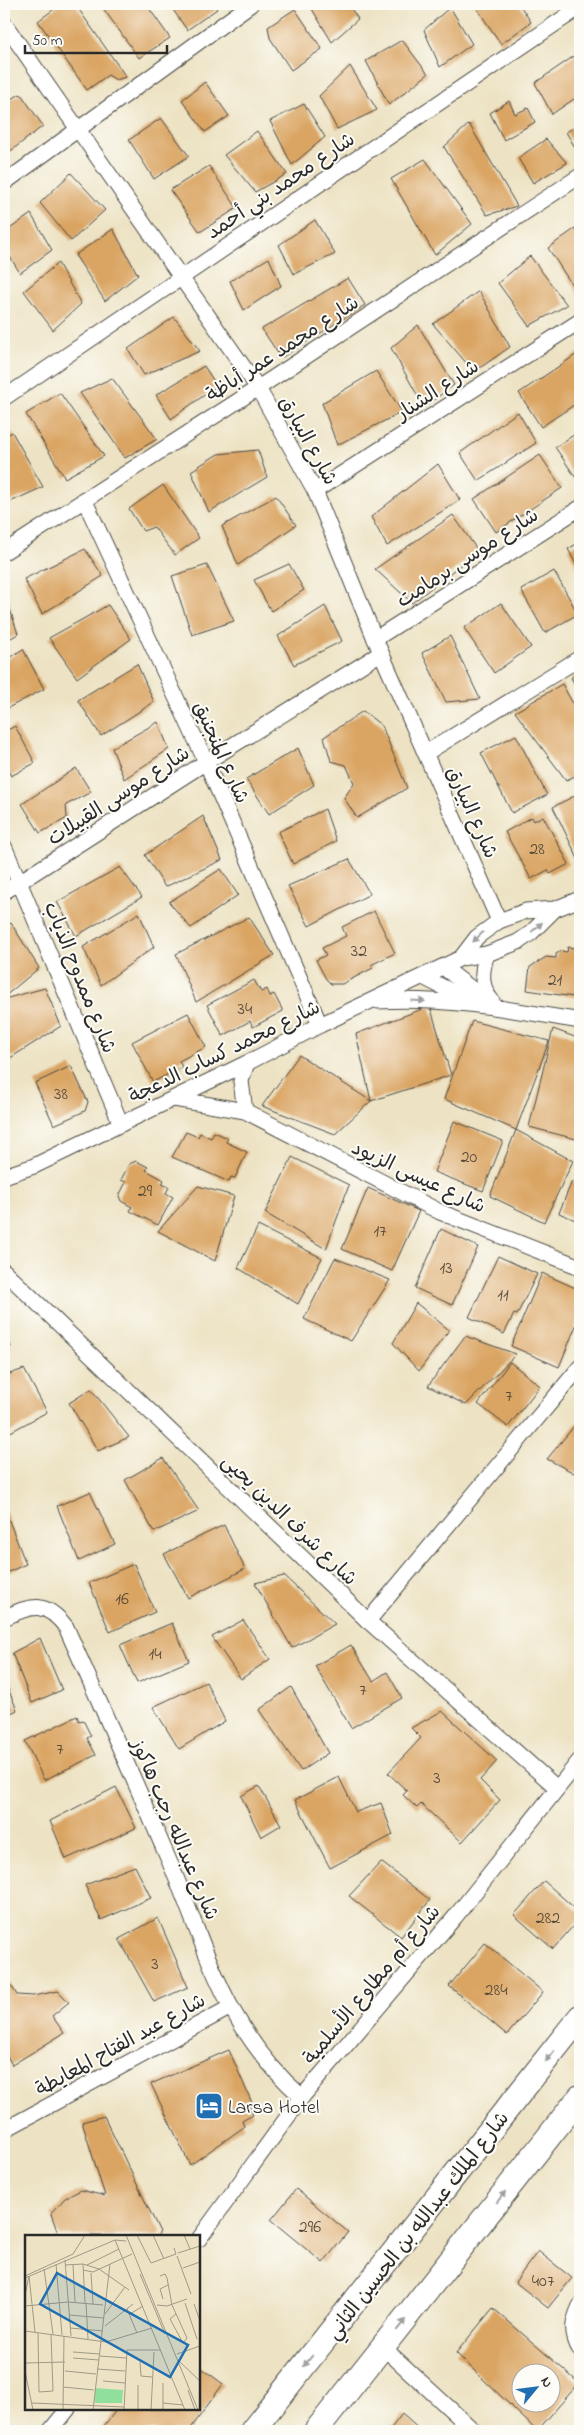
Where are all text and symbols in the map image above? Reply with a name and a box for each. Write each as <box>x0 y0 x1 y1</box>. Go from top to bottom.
scale bar <box>25 22 168 54</box>
text: 50 m <box>32 30 63 52</box>
street label: شارع محمد بني أحمد <box>201 126 362 249</box>
street label: شارع محمد عمر أباظة <box>201 290 366 411</box>
street label: شارع الشنار <box>389 353 486 430</box>
street label: شارع البيارق <box>270 391 343 491</box>
street label: شارع موسى برمامت <box>391 502 545 616</box>
street label: شارع المنجنيق <box>184 697 255 809</box>
street label: شارع موسى القبيلات <box>42 740 196 854</box>
street label: شارع البيارق <box>437 762 504 864</box>
house number: 28 <box>529 837 545 863</box>
street label: شارع ممدوح الذياب <box>35 898 122 1058</box>
one-way arrow <box>530 922 543 933</box>
one-way arrow <box>473 931 485 943</box>
house number: 32 <box>351 939 367 965</box>
house number: 21 <box>548 968 563 994</box>
street label: شارع محمد كساب الدعجة <box>124 994 326 1112</box>
house number: 34 <box>238 997 253 1023</box>
one-way arrow <box>410 998 426 1006</box>
house number: 38 <box>54 1082 68 1108</box>
street label: شارع عيسى الزيود <box>346 1134 490 1222</box>
house number: 20 <box>461 1145 478 1171</box>
house number: 29 <box>138 1179 153 1205</box>
house number: 17 <box>373 1219 387 1245</box>
house number: 13 <box>439 1256 453 1282</box>
house number: 11 <box>497 1283 509 1309</box>
house number: 7 <box>505 1384 513 1410</box>
street label: شارع شرف الدين يحيى <box>214 1448 363 1593</box>
house number: 16 <box>115 1587 129 1613</box>
house number: 14 <box>148 1642 162 1668</box>
house number: 7 <box>359 1678 367 1704</box>
street label: شارع عبدالله رجب هاكوز <box>122 1733 225 1925</box>
house number: 7 <box>56 1737 64 1763</box>
house number: 3 <box>433 1766 441 1792</box>
street label: شارع أم مطاوع الأسلمية <box>296 1899 449 2072</box>
house number: 282 <box>536 1906 560 1932</box>
house number: 3 <box>151 1952 159 1978</box>
house number: 284 <box>484 1978 508 2004</box>
street label: شارع عبد الفتاح المعايطة <box>31 1987 212 2105</box>
one-way arrow <box>545 2049 556 2062</box>
hotel icon: Larsa Hotel <box>194 2091 224 2121</box>
place label: Larsa Hotel <box>228 2094 319 2123</box>
street label: شارع الملك عبدالله بن الحسين الثاني <box>320 2106 518 2348</box>
one-way arrow <box>496 2191 507 2204</box>
house number: 296 <box>299 2215 321 2241</box>
inset map <box>25 2235 200 2410</box>
house number: 407 <box>532 2269 555 2295</box>
one-way arrow <box>396 2318 406 2332</box>
one-way arrow <box>303 2354 314 2367</box>
north arrow <box>512 2362 562 2412</box>
text: N <box>535 2373 558 2392</box>

